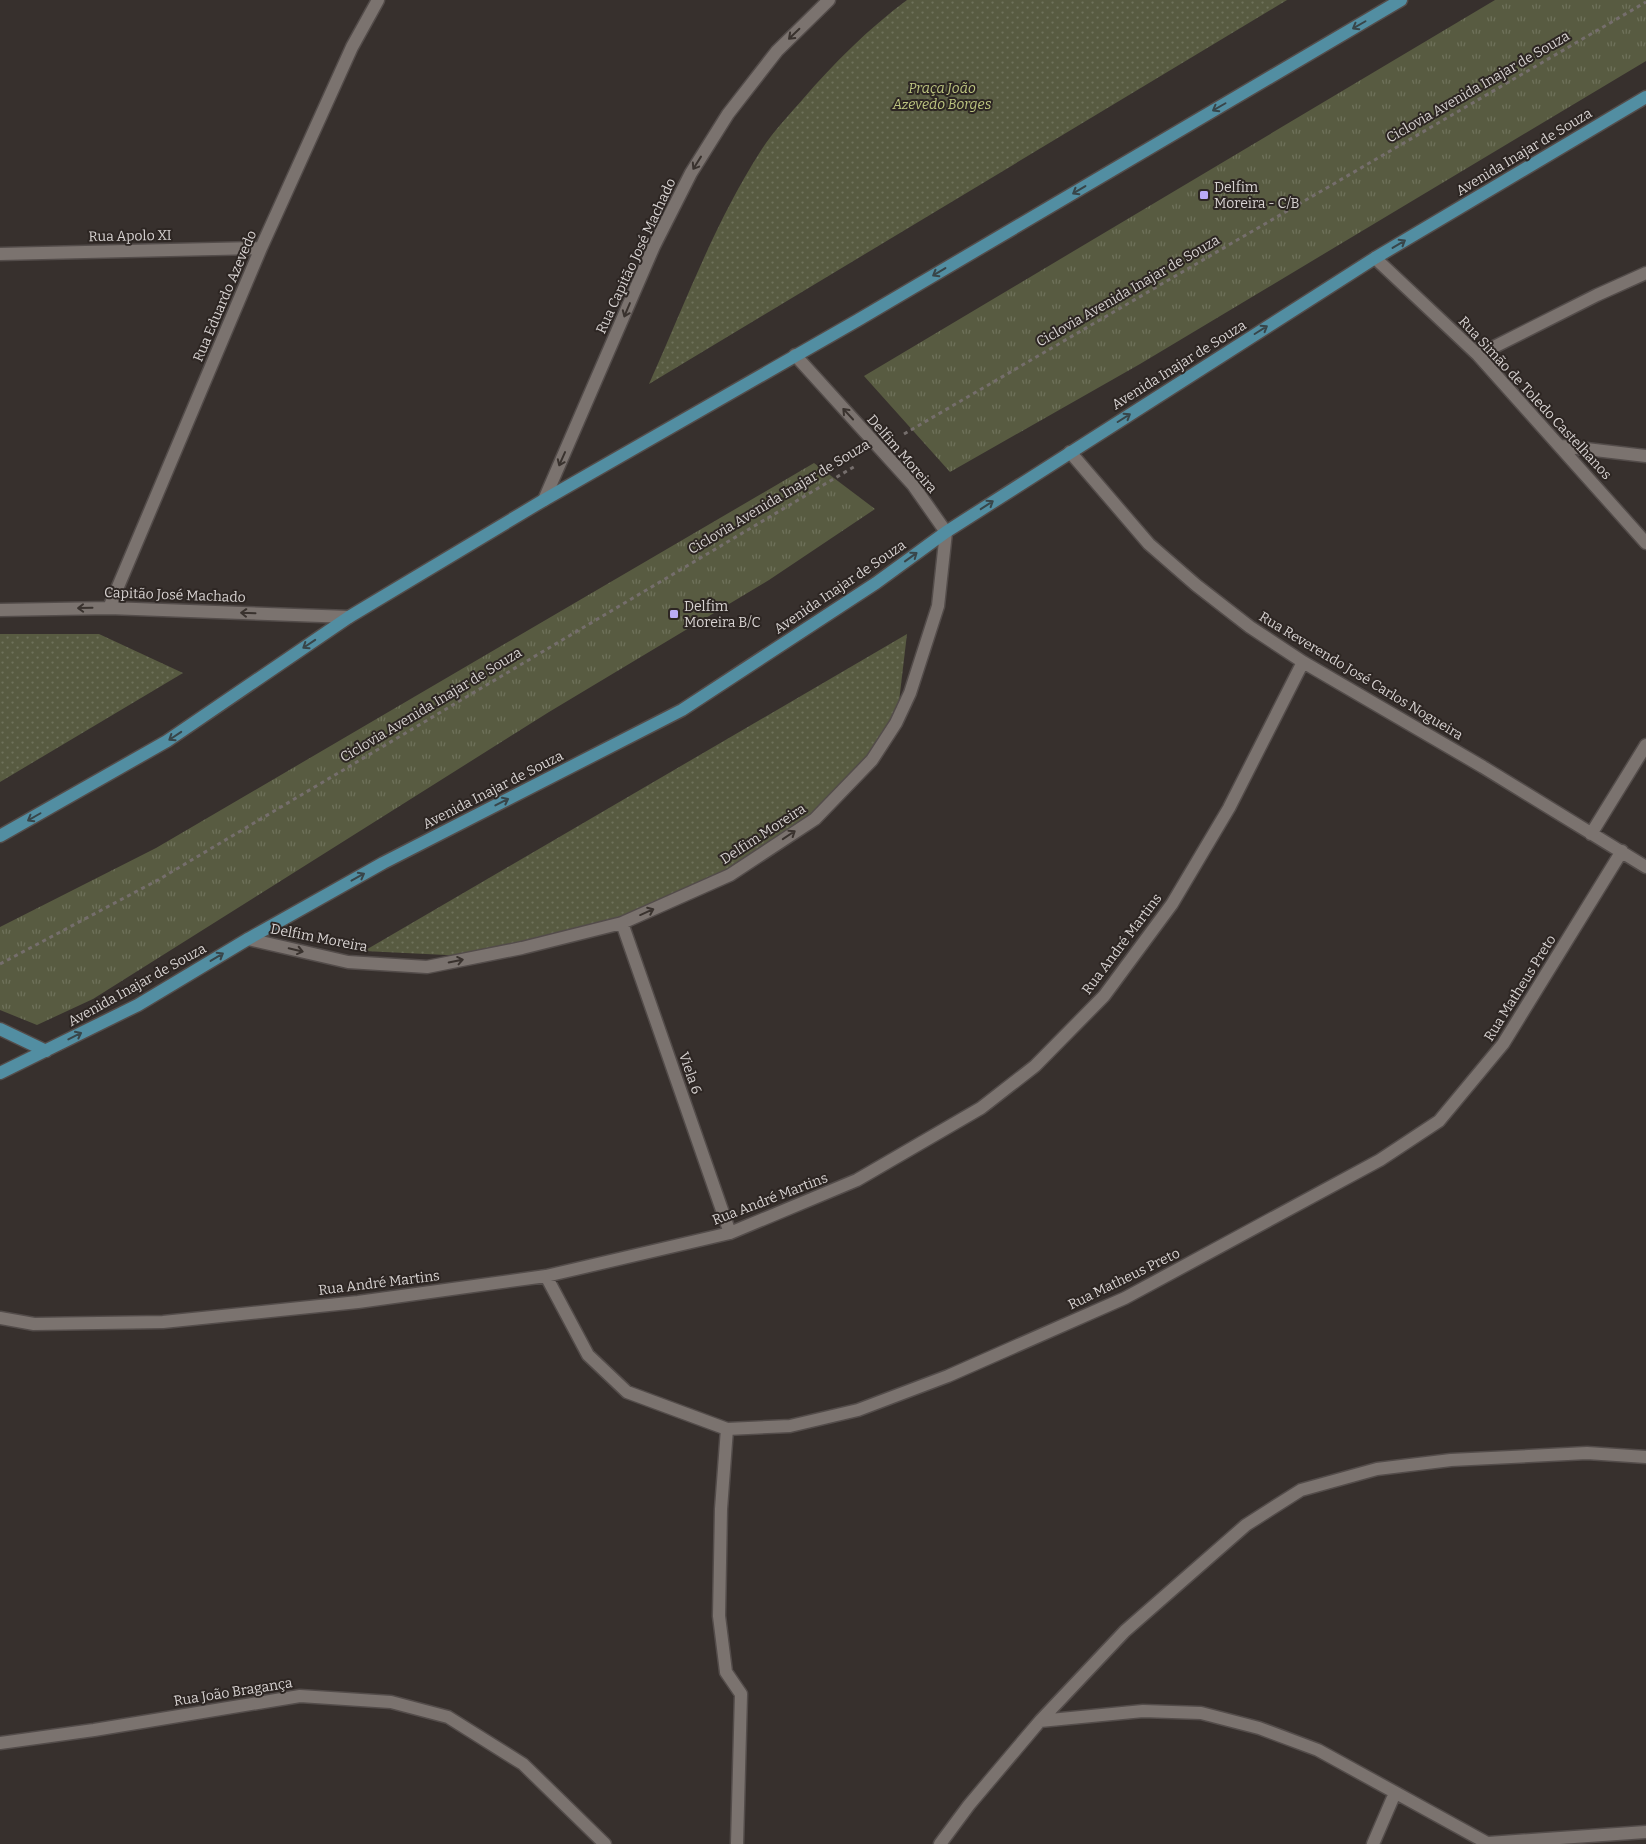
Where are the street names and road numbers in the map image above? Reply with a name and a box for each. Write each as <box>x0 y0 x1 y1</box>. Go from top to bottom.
street label: Ciclovia Avenida Inajar de Souza <box>1383 27 1573 147</box>
street label: Avenida Inajar de Souza <box>1453 105 1595 199</box>
street label: Rua Capitão José Machado <box>592 176 680 336</box>
street label: Rua Apolo XI <box>88 227 172 245</box>
street label: Rua Eduardo Azevedo <box>190 228 260 364</box>
street label: Ciclovia Avenida Inajar de Souza <box>1033 231 1223 351</box>
street label: Rua Simão de Toledo Castelhanos <box>1455 313 1615 483</box>
street label: Avenida Inajar de Souza <box>1109 316 1250 413</box>
street label: Delfim Moreira <box>863 411 941 497</box>
street label: Ciclovia Avenida Inajar de Souza <box>685 436 873 558</box>
street label: Avenida Inajar de Souza <box>771 536 909 638</box>
street label: Capitão José Machado <box>104 584 246 606</box>
street label: Rua Reverendo José Carlos Nogueira <box>1256 608 1466 744</box>
street label: Ciclovia Avenida Inajar de Souza <box>337 644 525 766</box>
street label: Avenida Inajar de Souza <box>420 747 566 833</box>
street label: Delfim Moreira <box>717 800 809 868</box>
street label: Rua André Martins <box>1078 890 1166 998</box>
street label: Delfim Moreira <box>269 920 369 956</box>
street label: Rua Matheus Preto <box>1480 932 1560 1044</box>
street label: Avenida Inajar de Souza <box>65 940 209 1030</box>
street label: Viela 6 <box>675 1050 705 1096</box>
street label: Rua André Martins <box>710 1169 830 1229</box>
street label: Rua Matheus Preto <box>1065 1245 1183 1313</box>
street label: Rua André Martins <box>317 1267 441 1299</box>
street label: Rua João Bragança <box>172 1674 294 1710</box>

